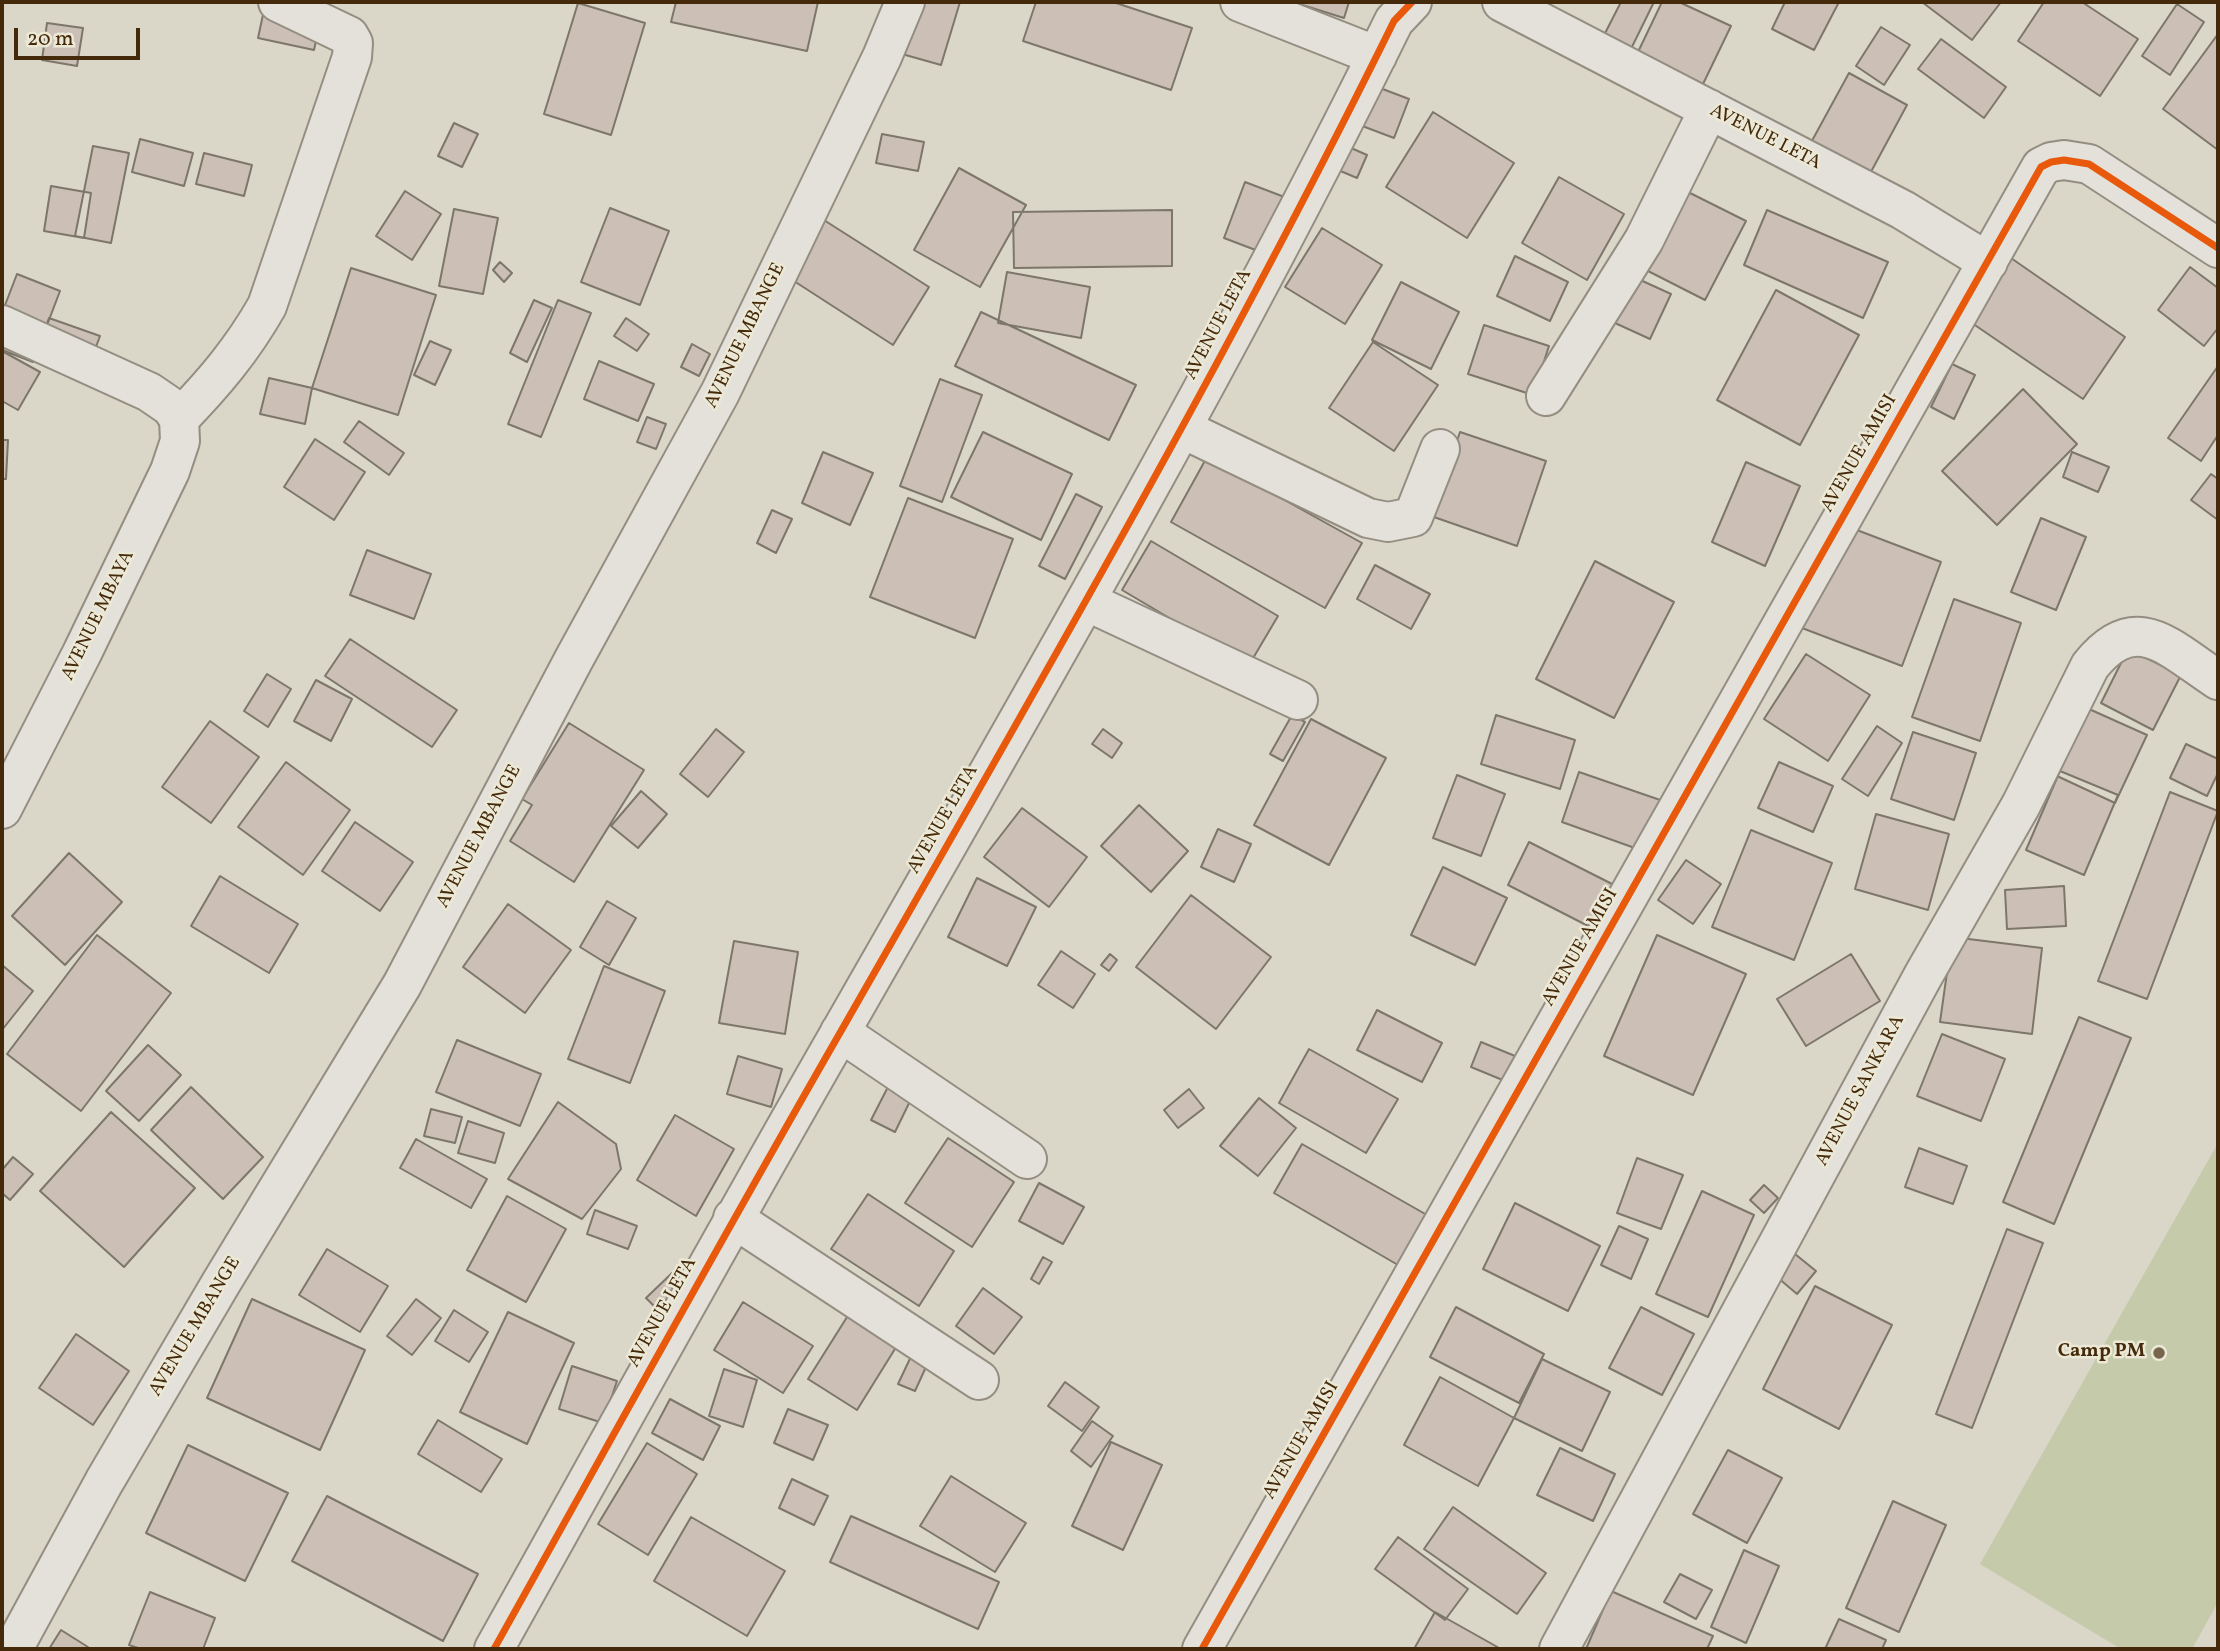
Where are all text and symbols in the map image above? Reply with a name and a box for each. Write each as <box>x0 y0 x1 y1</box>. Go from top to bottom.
scale bar <box>18 14 144 58</box>
text: 20 m <box>27 25 73 54</box>
street label: AVENUE LETA <box>1705 100 1825 176</box>
street label: AVENUE MBANGE <box>701 260 791 412</box>
street label: AVENUE LETA <box>1180 266 1258 384</box>
street label: AVENUE AMISI <box>1817 391 1903 517</box>
street label: AVENUE MBAYA <box>58 547 140 685</box>
street label: AVENUE LETA <box>904 761 984 879</box>
street label: AVENUE MBANGE <box>433 762 527 912</box>
street label: AVENUE AMISI <box>1538 885 1624 1011</box>
street label: AVENUE SANKARA <box>1812 1012 1910 1170</box>
street label: AVENUE MBANGE <box>145 1253 247 1401</box>
street label: AVENUE LETA <box>623 1254 703 1372</box>
place label: Camp PM <box>2058 1342 2145 1364</box>
marker: Camp PM <box>2151 1345 2167 1361</box>
street label: AVENUE AMISI <box>1259 1378 1345 1504</box>

